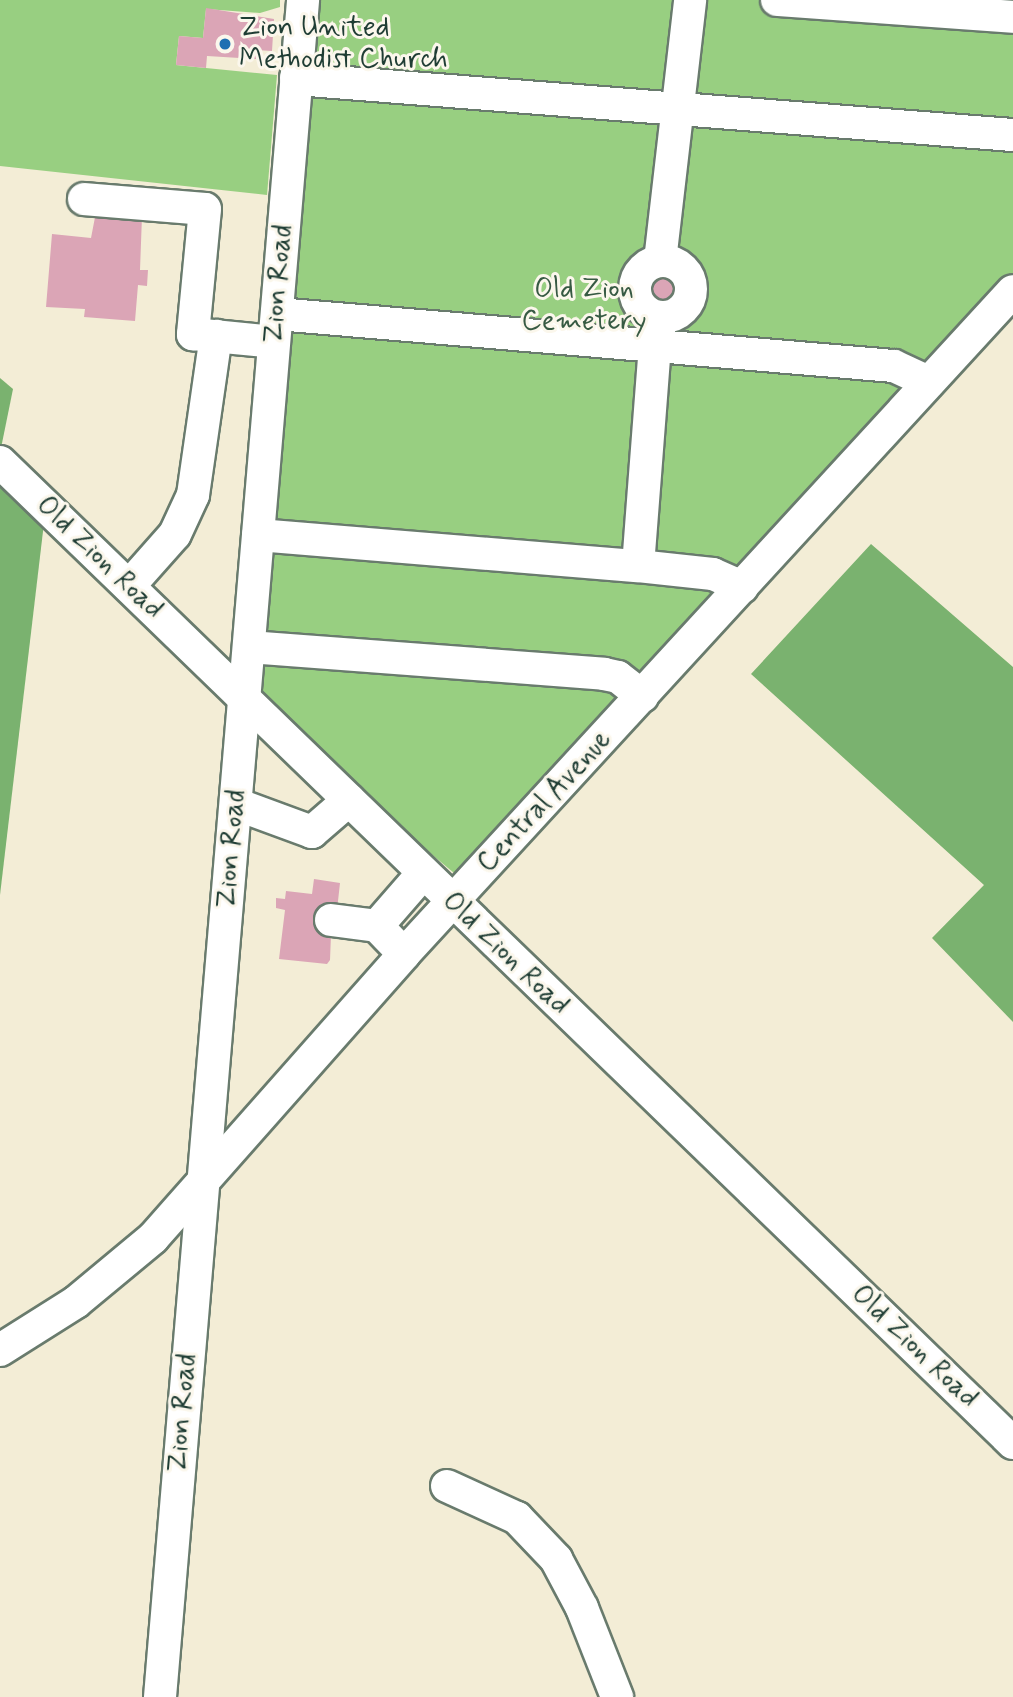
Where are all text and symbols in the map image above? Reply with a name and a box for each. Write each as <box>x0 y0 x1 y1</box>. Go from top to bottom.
place label: Zion United Methodist Church <box>239 11 448 77</box>
marker: Zion United Methodist Church <box>217 36 233 52</box>
street label: Zion Road <box>257 224 301 344</box>
park label: Old Zion Cemetery <box>522 273 646 339</box>
street label: Old Zion Road <box>28 488 170 628</box>
street label: Central Avenue <box>468 721 622 883</box>
street label: Zion Road <box>210 789 254 909</box>
street label: Old Zion Road <box>434 884 576 1024</box>
street label: Old Zion Road <box>843 1277 985 1417</box>
street label: Zion Road <box>161 1353 205 1473</box>

